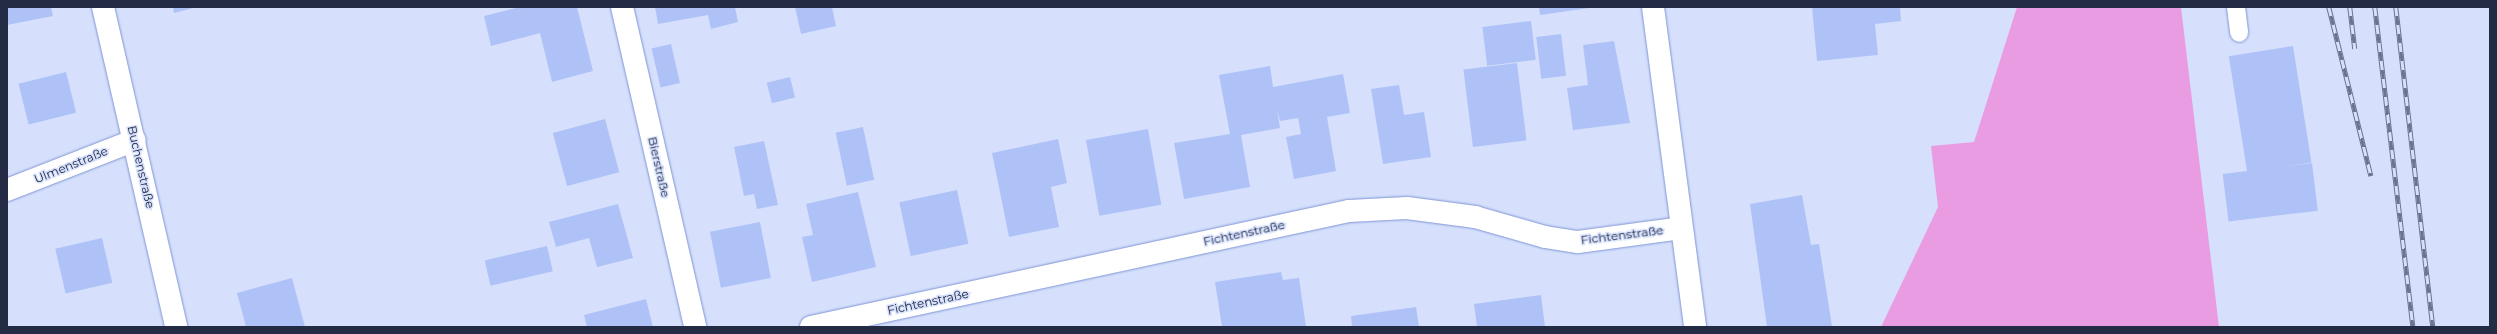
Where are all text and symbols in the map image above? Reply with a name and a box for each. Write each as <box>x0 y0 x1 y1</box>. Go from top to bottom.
street label: Buchenstraße <box>124 124 158 210</box>
street label: Bierstraße <box>645 135 673 199</box>
street label: Ulmenstraße <box>32 144 110 186</box>
street label: Fichtenstraße <box>1202 217 1286 249</box>
street label: Fichtenstraße <box>1580 223 1664 247</box>
street label: Fichtenstraße <box>886 286 970 318</box>

